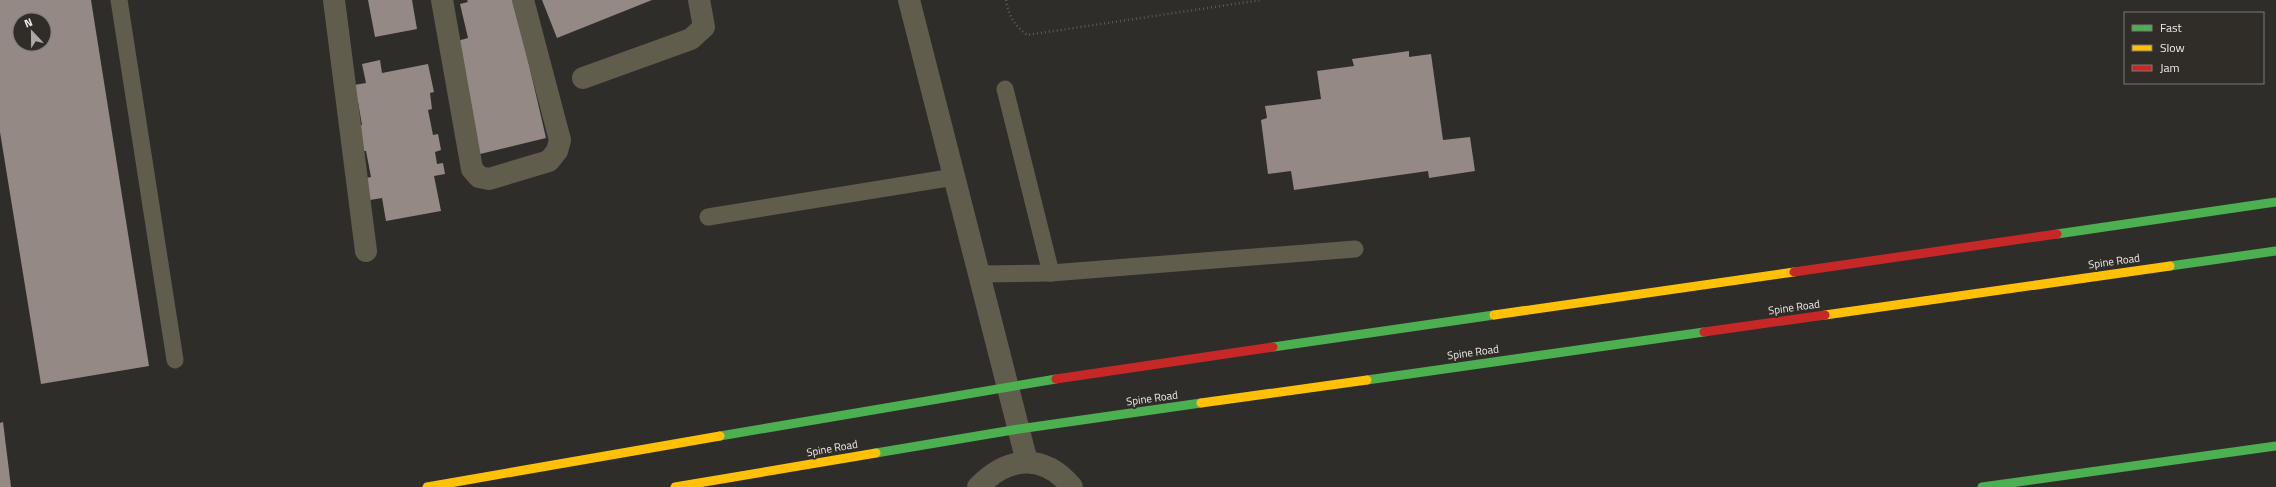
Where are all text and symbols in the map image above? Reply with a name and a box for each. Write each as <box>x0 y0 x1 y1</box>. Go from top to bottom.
north arrow <box>12 12 52 52</box>
legend <box>2124 12 2264 84</box>
text: N <box>22 14 35 32</box>
text: Fast <box>2160 18 2183 37</box>
text: Slow <box>2160 38 2185 57</box>
text: Jam <box>2160 58 2180 77</box>
street label: Spine Road <box>2087 249 2141 273</box>
street label: Spine Road <box>1767 295 1821 319</box>
street label: Spine Road <box>1446 340 1500 364</box>
street label: Spine Road <box>1125 386 1179 410</box>
street label: Spine Road <box>805 436 859 460</box>

